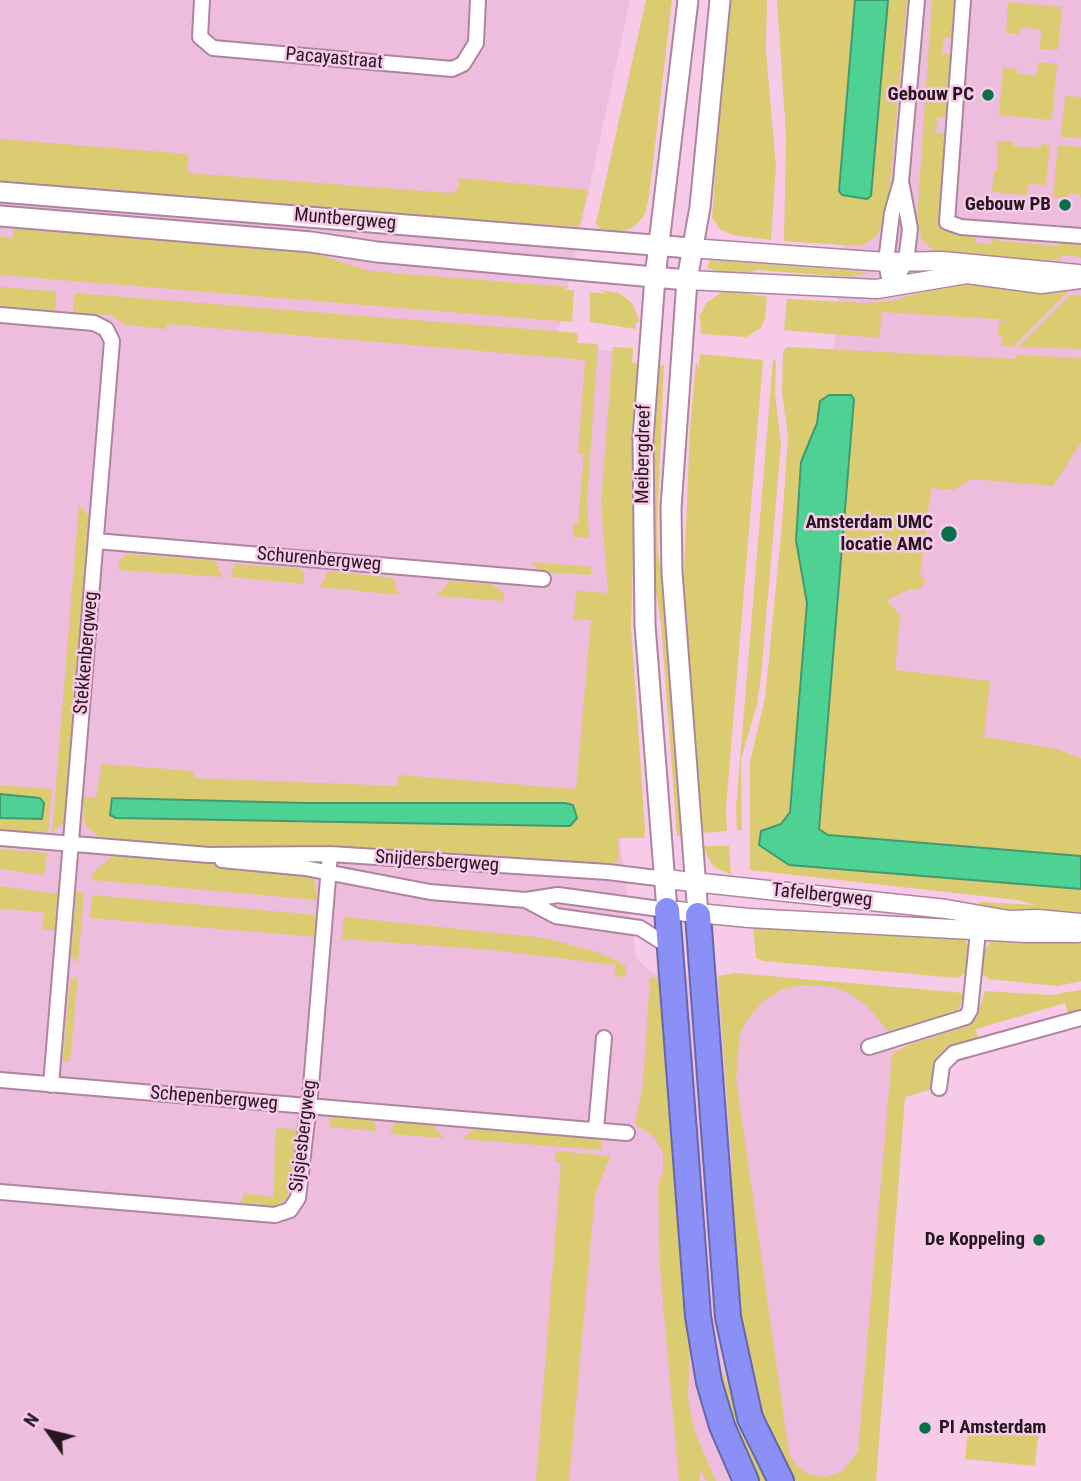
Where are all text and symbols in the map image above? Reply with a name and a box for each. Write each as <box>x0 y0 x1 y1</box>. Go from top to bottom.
street label: Pacayastraat <box>284 43 384 75</box>
place label: Gebouw PC <box>888 84 974 106</box>
marker: Gebouw PC <box>980 87 996 103</box>
place label: Gebouw PB <box>965 194 1051 216</box>
marker: Gebouw PB <box>1057 197 1073 213</box>
street label: Muntbergweg <box>293 204 397 236</box>
street label: Meibergdreef <box>632 404 656 504</box>
place label: Amsterdam UMC locatie AMC <box>805 512 933 556</box>
marker: Amsterdam UMC locatie AMC <box>939 524 959 544</box>
street label: Schurenbergweg <box>256 543 382 577</box>
street label: Stekkenbergweg <box>70 591 104 715</box>
street label: Snijdersbergweg <box>374 846 500 878</box>
street label: Tafelbergweg <box>771 879 873 913</box>
street label: Sijsjesbergweg <box>286 1079 322 1193</box>
street label: Schepenbergweg <box>149 1082 279 1116</box>
place label: De Koppeling <box>925 1229 1025 1251</box>
marker: De Koppeling <box>1031 1232 1047 1248</box>
north arrow <box>14 1397 84 1467</box>
text: N <box>18 1409 44 1431</box>
place label: PI Amsterdam <box>939 1417 1046 1439</box>
marker: PI Amsterdam <box>917 1420 933 1436</box>

